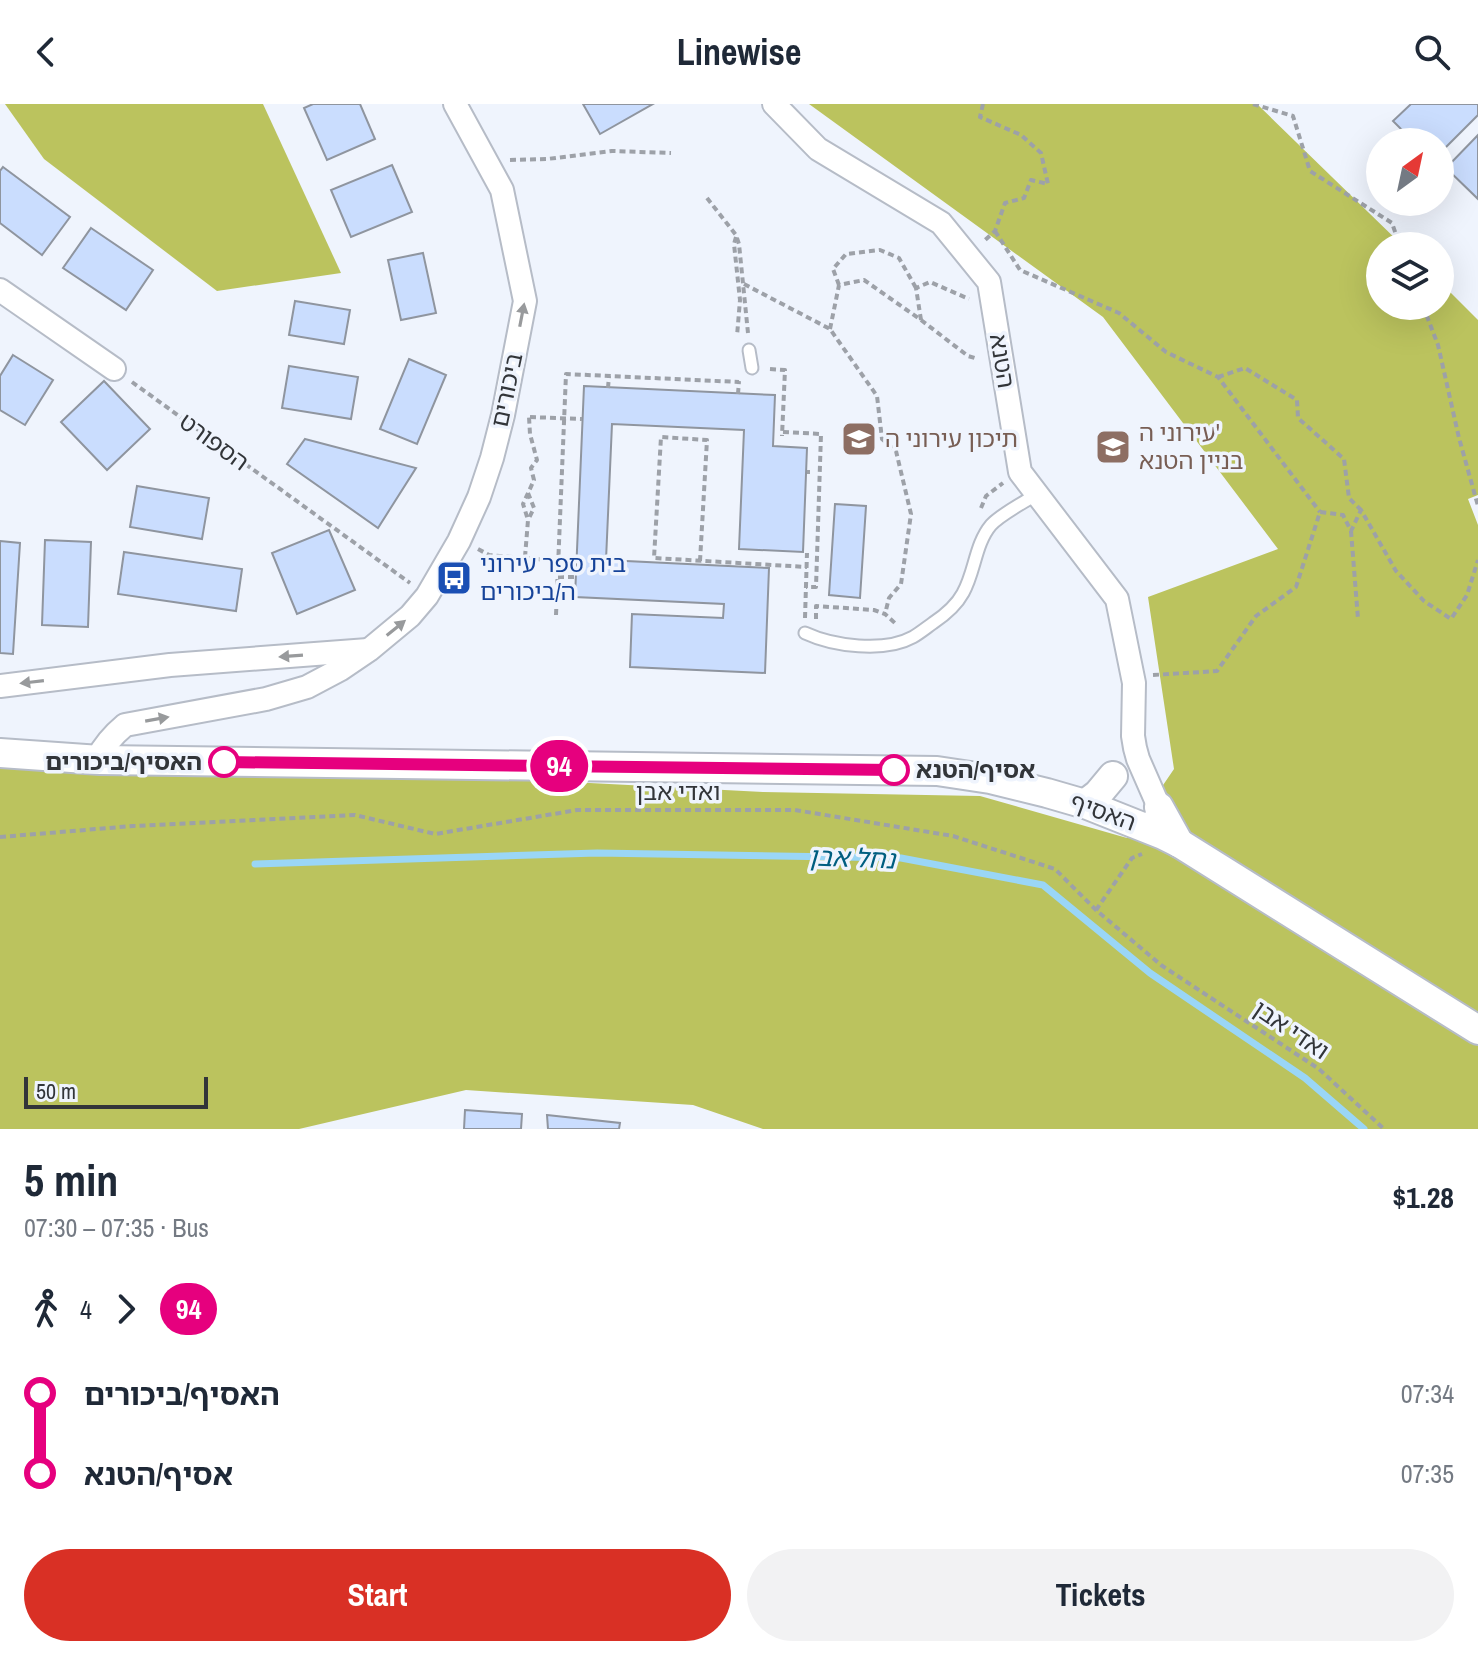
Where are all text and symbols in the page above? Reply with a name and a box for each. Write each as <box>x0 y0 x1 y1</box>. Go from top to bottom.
text: Linewise <box>677 28 801 76</box>
icon: back <box>24 30 68 74</box>
icon: search <box>1410 30 1454 74</box>
north arrow <box>1366 128 1454 216</box>
map controls <box>1366 128 1454 320</box>
button: layers <box>1366 232 1454 320</box>
one-way arrow <box>517 303 529 328</box>
street label: הטנא <box>983 331 1023 390</box>
street label: ביכורים <box>483 350 529 430</box>
street label: הספורט <box>173 405 256 477</box>
place label: עירוני ה' בניין הטנא <box>1139 416 1244 476</box>
school or university icon: תיכון עירוני ה <box>840 420 878 458</box>
place label: תיכון עירוני ה <box>885 422 1018 454</box>
school or university icon: עירוני ה' בניין הטנא <box>1094 428 1132 466</box>
place label: בית ספר עירוני ה/ביכורים <box>480 547 626 607</box>
bus stop icon: בית ספר עירוני ה/ביכורים <box>435 559 473 597</box>
one-way arrow <box>386 620 406 637</box>
one-way arrow <box>278 650 303 663</box>
one-way arrow <box>19 676 44 689</box>
one-way arrow <box>145 712 170 724</box>
line badge: 94 <box>523 740 595 792</box>
place label: האסיף/ביכורים <box>45 745 202 777</box>
marker: האסיף/ביכורים <box>209 747 239 777</box>
text: 94 <box>546 747 572 785</box>
place label: אסיף/הטנא <box>916 753 1035 785</box>
marker: אסיף/הטנא <box>879 755 909 785</box>
street label: ואדי אבן <box>636 775 720 807</box>
street label: האסיף <box>1066 784 1141 838</box>
water label: נחל אבן <box>808 839 898 877</box>
street label: ואדי אבן <box>1247 992 1336 1066</box>
scale bar <box>24 1073 208 1109</box>
text: 50 m <box>36 1076 76 1106</box>
text: 5 min <box>24 1150 118 1210</box>
text: $1.28 <box>1392 1177 1454 1217</box>
text: 07:30 – 07:35 · Bus <box>24 1210 209 1245</box>
icon: walk <box>24 1287 68 1331</box>
icon: forward <box>104 1287 148 1331</box>
text: 94 <box>176 1290 201 1328</box>
text: 4 <box>80 1292 92 1327</box>
text: האסיף/ביכורים <box>84 1374 280 1414</box>
text: 07:34 <box>1401 1376 1454 1411</box>
text: אסיף/הטנא <box>84 1454 233 1494</box>
text: 07:35 <box>1401 1456 1454 1491</box>
button: Start <box>24 1549 731 1641</box>
button: Tickets <box>747 1549 1454 1641</box>

